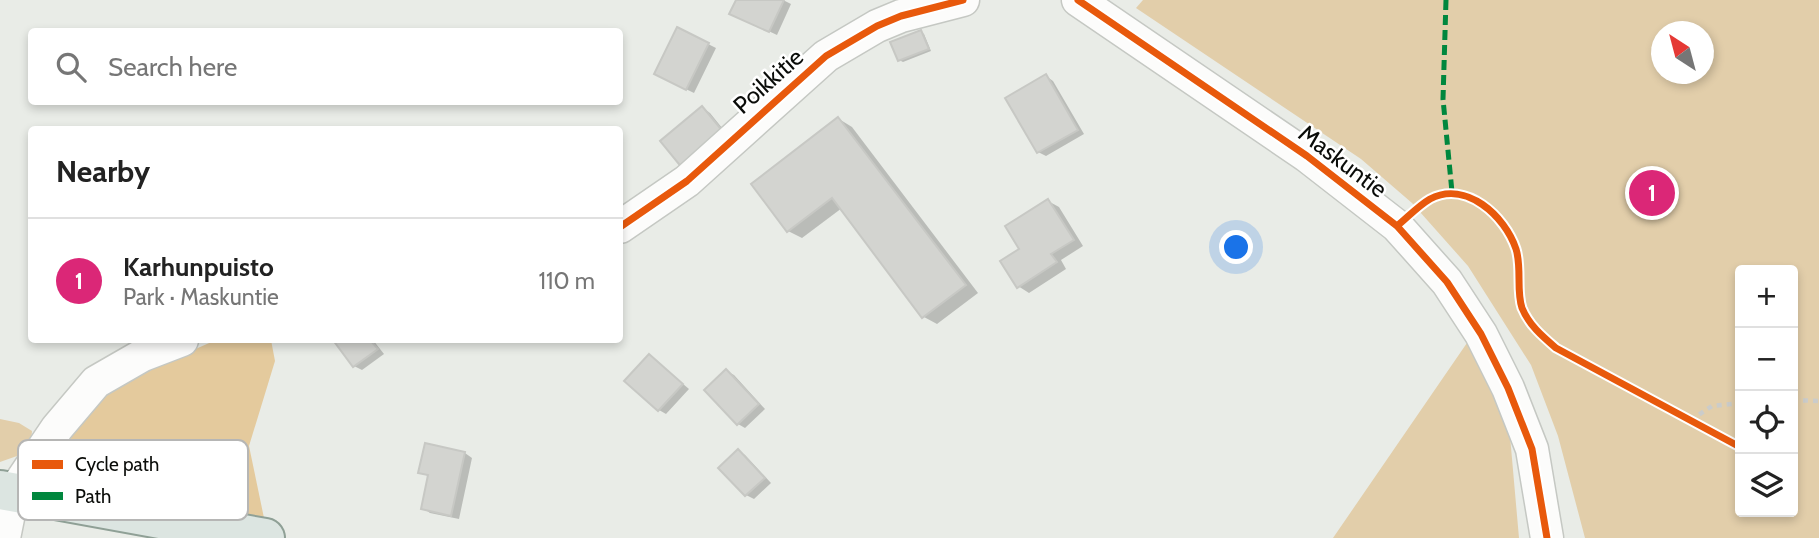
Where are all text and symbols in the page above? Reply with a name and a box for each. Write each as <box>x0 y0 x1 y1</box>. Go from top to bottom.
north arrow <box>1651 21 1714 84</box>
search box <box>28 28 623 105</box>
street label: Poikkitie <box>727 42 809 120</box>
icon: search <box>52 48 90 86</box>
text: Search here <box>108 51 237 83</box>
street label: Maskuntie <box>1293 118 1393 204</box>
text: Nearby <box>56 153 150 190</box>
pin: 1 <box>1629 167 1675 219</box>
your location <box>1219 230 1253 264</box>
text: Karhunpuisto <box>123 251 274 283</box>
map controls <box>1735 265 1798 517</box>
button: + <box>1735 265 1798 328</box>
text: 1 <box>75 267 83 295</box>
text: 110 m <box>539 267 595 295</box>
text: Park · Maskuntie <box>123 283 279 311</box>
button: − <box>1735 328 1798 391</box>
button: locate <box>1735 391 1798 454</box>
legend <box>18 440 248 520</box>
text: Cycle path <box>75 453 159 476</box>
button: layers <box>1735 454 1798 517</box>
text: Path <box>75 485 111 508</box>

